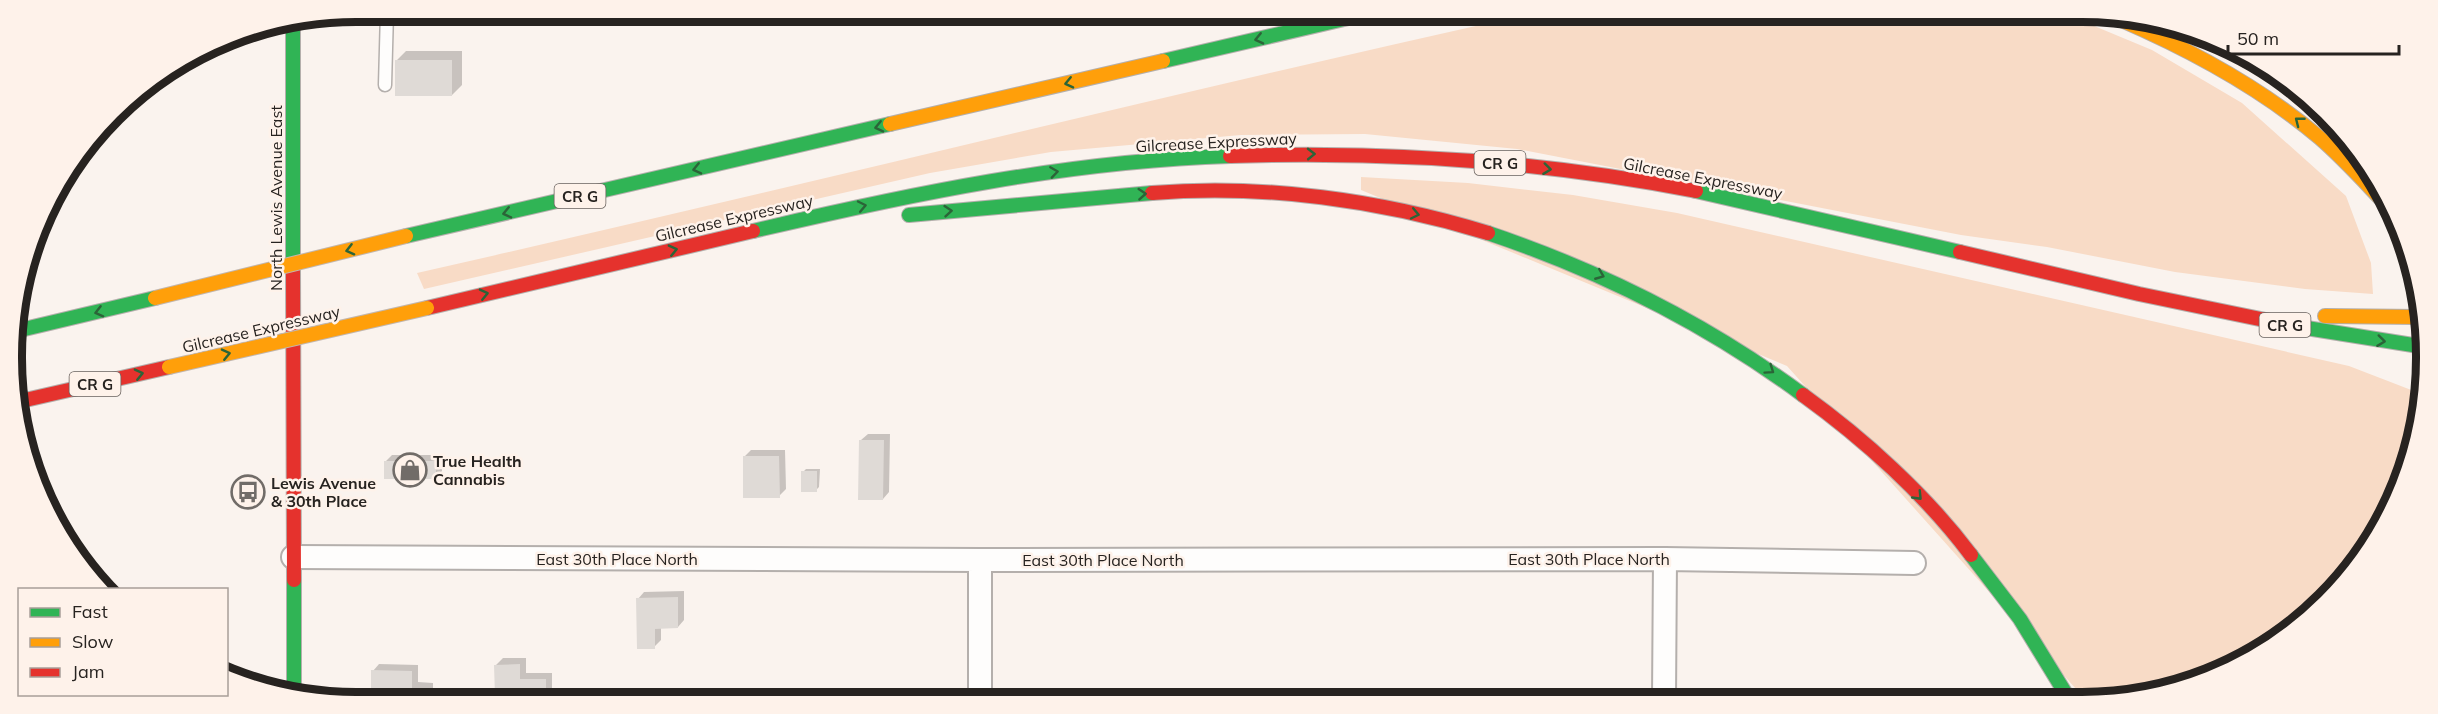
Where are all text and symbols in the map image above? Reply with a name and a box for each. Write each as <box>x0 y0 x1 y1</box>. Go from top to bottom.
scale bar <box>2228 18 2399 56</box>
text: 50 m <box>2237 27 2279 50</box>
one-way arrow <box>1254 31 1264 44</box>
one-way arrow <box>1064 75 1074 88</box>
street label: North Lewis Avenue East <box>266 105 286 291</box>
one-way arrow <box>2294 118 2305 129</box>
one-way arrow <box>874 120 884 133</box>
street label: Gilcrease Expressway <box>1135 128 1298 156</box>
one-way arrow <box>1307 148 1316 160</box>
road number: CR G <box>1474 151 1526 175</box>
street label: Gilcrease Expressway <box>1622 153 1785 203</box>
one-way arrow <box>692 162 702 175</box>
one-way arrow <box>1543 162 1552 174</box>
one-way arrow <box>1049 166 1058 178</box>
road number: CR G <box>554 184 606 208</box>
one-way arrow <box>1137 188 1146 201</box>
street label: Gilcrease Expressway <box>653 190 815 246</box>
one-way arrow <box>857 200 867 213</box>
one-way arrow <box>943 205 952 218</box>
one-way arrow <box>502 206 512 219</box>
one-way arrow <box>1410 207 1420 220</box>
one-way arrow <box>345 243 355 256</box>
one-way arrow <box>668 244 678 257</box>
one-way arrow <box>1594 268 1605 280</box>
one-way arrow <box>478 289 488 302</box>
street label: Gilcrease Expressway <box>180 301 342 357</box>
one-way arrow <box>94 304 104 317</box>
road number: CR G <box>2260 313 2310 337</box>
one-way arrow <box>2376 334 2385 347</box>
one-way arrow <box>221 349 231 362</box>
one-way arrow <box>1764 363 1775 374</box>
one-way arrow <box>134 369 144 382</box>
road number: CR G <box>70 372 121 396</box>
place label: True Health Cannabis <box>433 451 522 489</box>
shop icon: True Health Cannabis <box>392 452 428 488</box>
place label: Lewis Avenue & 30th Place <box>271 473 376 511</box>
bus stop icon: Lewis Avenue & 30th Place <box>230 474 266 510</box>
one-way arrow <box>1911 489 1922 500</box>
street label: East 30th Place North <box>536 549 698 569</box>
street label: East 30th Place North <box>1508 549 1670 569</box>
street label: East 30th Place North <box>1022 550 1184 570</box>
legend <box>18 588 228 696</box>
text: Fast <box>72 600 108 623</box>
text: Slow <box>72 630 114 653</box>
text: Jam <box>72 660 105 683</box>

